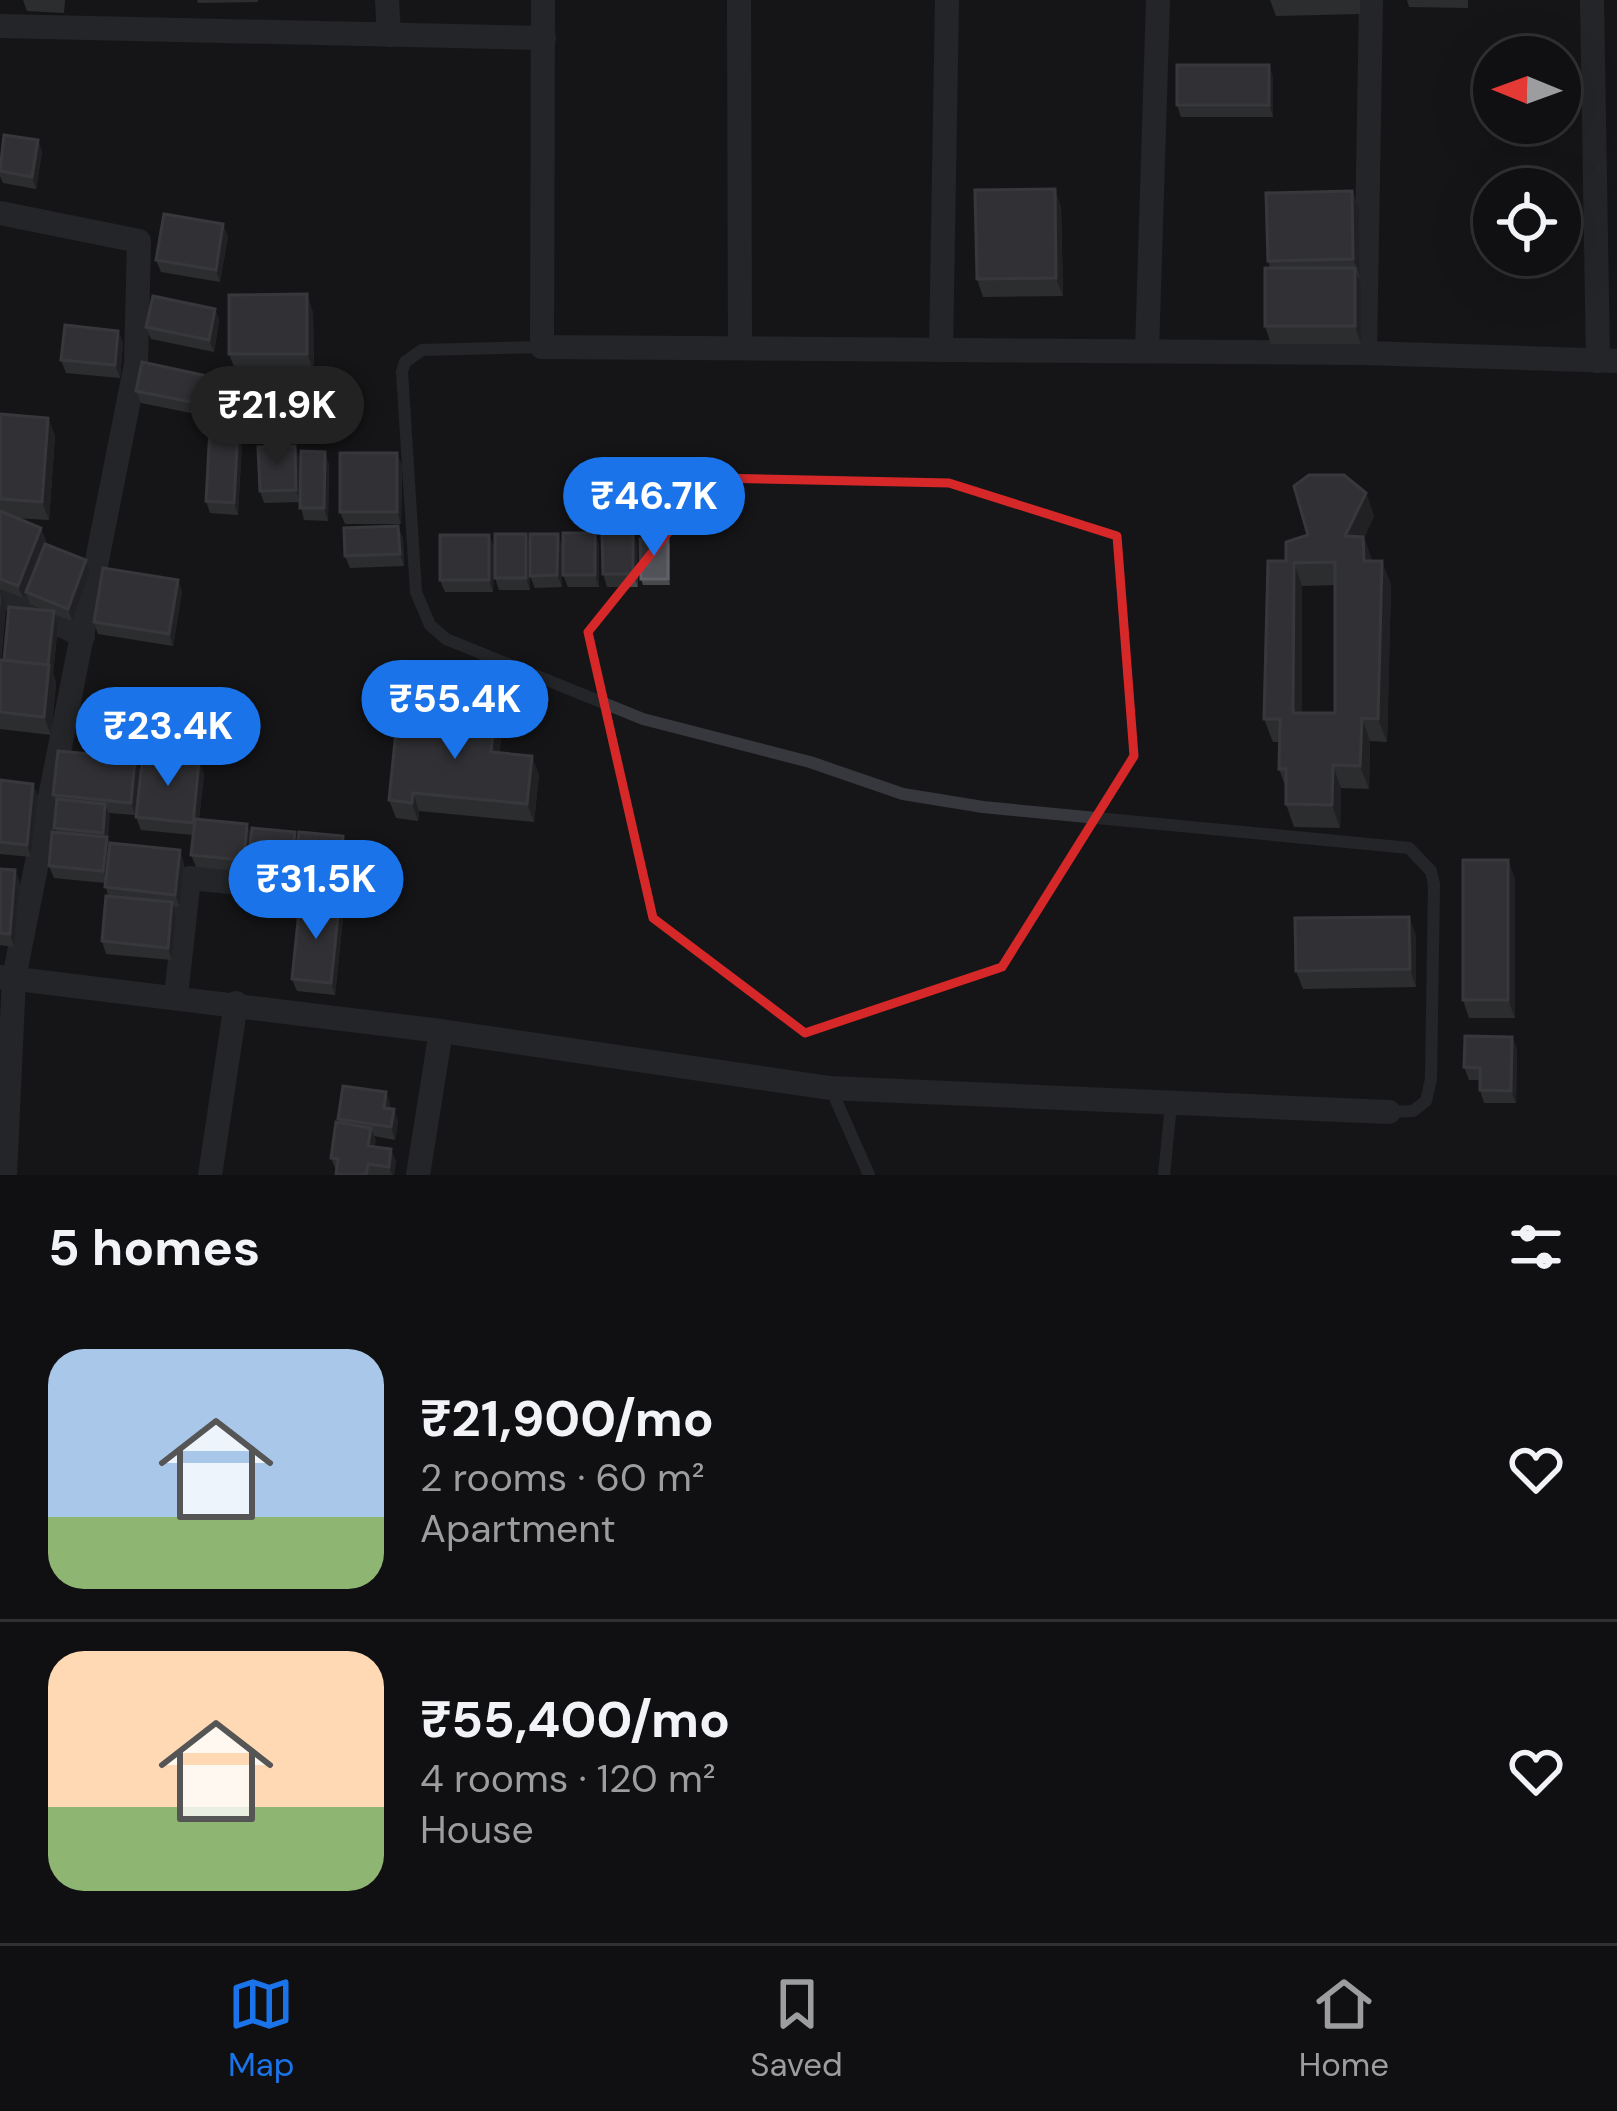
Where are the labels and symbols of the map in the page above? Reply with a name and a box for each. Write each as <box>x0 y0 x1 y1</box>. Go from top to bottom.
north arrow <box>1473 36 1581 144</box>
pin: ₹21.9K <box>179 366 375 468</box>
pin: ₹46.7K <box>556 457 752 559</box>
pin: ₹55.4K <box>357 660 553 762</box>
pin: ₹23.4K <box>70 687 266 789</box>
pin: ₹31.5K <box>218 840 414 942</box>

